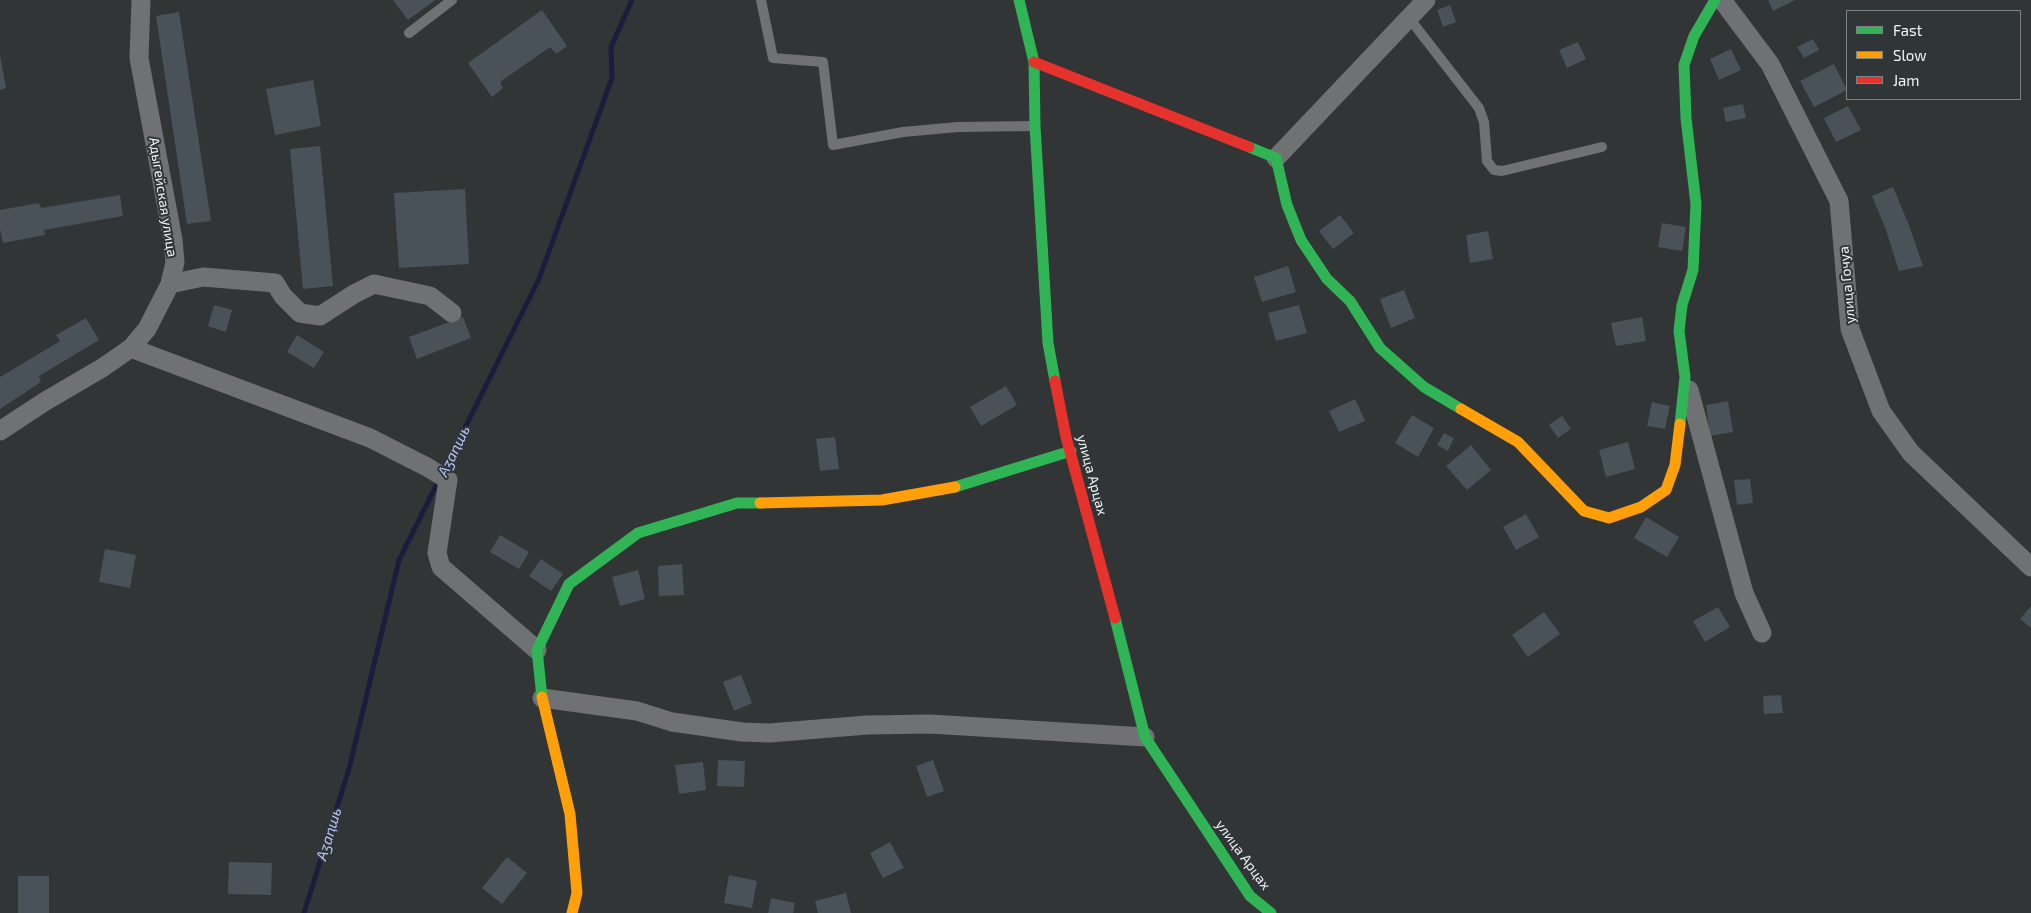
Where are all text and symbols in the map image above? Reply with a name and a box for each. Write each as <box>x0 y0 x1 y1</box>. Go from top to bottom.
legend <box>1846 10 2021 100</box>
text: Fast <box>1893 21 1922 39</box>
text: Slow <box>1893 46 1927 64</box>
text: Jam <box>1893 71 1919 89</box>
street label: Адыгейская улица <box>145 136 181 258</box>
street label: улица Гочуа <box>1835 246 1859 324</box>
water label: Аӡаԥшь <box>434 423 474 479</box>
street label: улица Арцах <box>1073 433 1111 517</box>
water label: Аӡаԥшь <box>312 805 346 863</box>
street label: улица Арцах <box>1212 817 1274 893</box>

